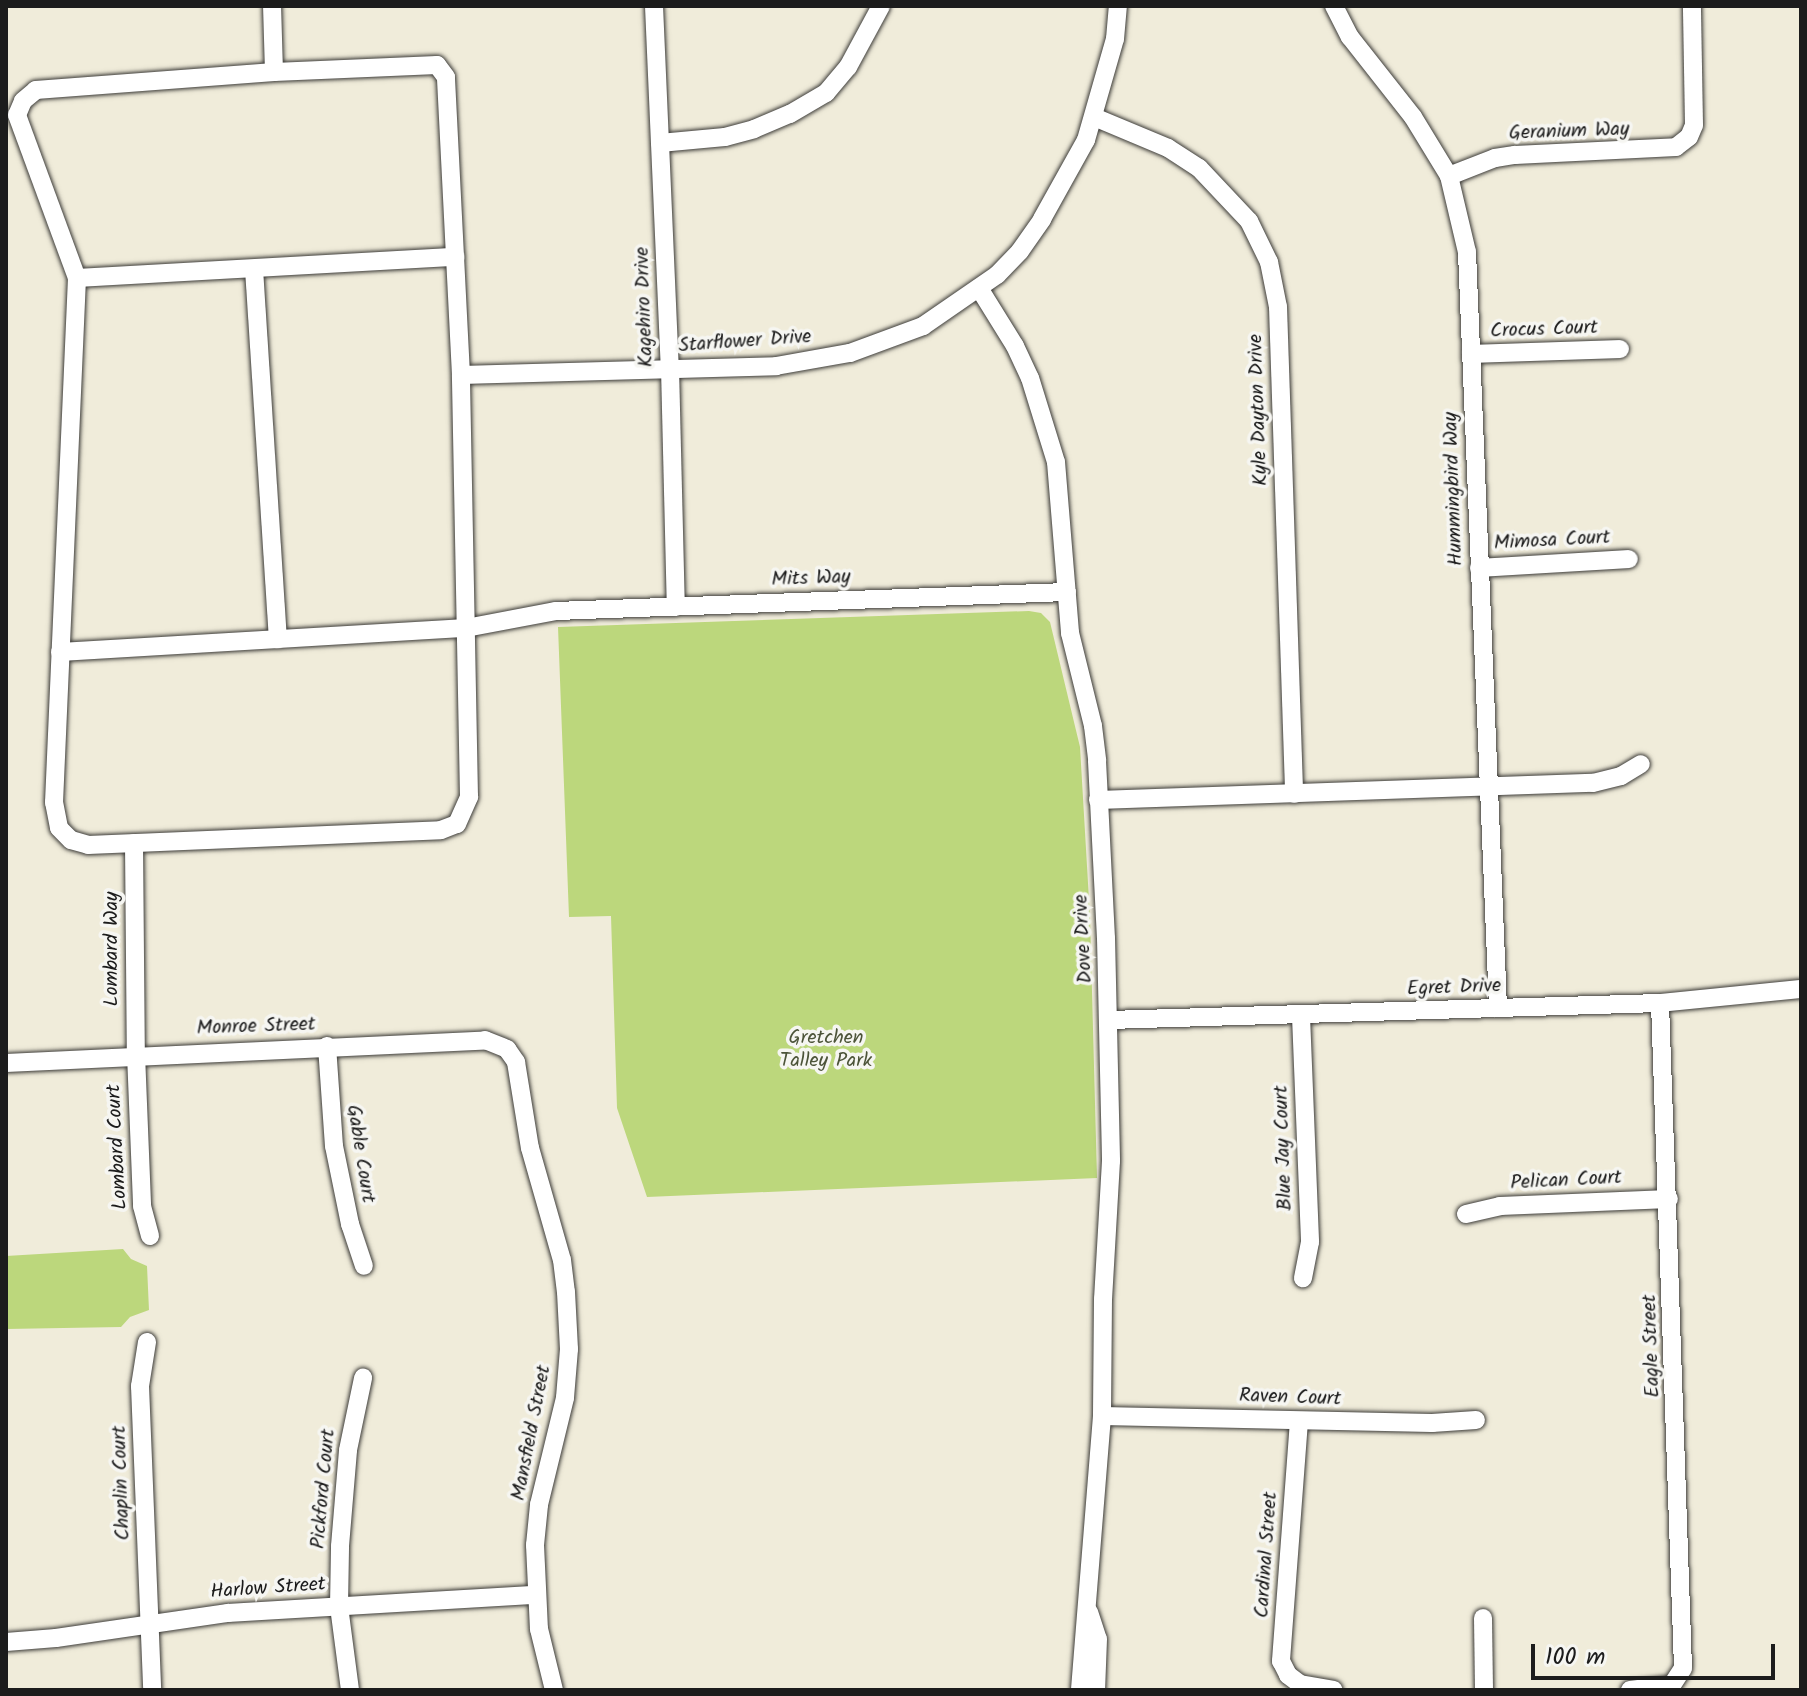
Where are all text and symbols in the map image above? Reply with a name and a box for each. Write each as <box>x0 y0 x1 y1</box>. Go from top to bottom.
street label: Geranium Way <box>1508 118 1630 146</box>
street label: Kagehiro Drive <box>631 246 659 368</box>
street label: Crocus Court <box>1490 316 1598 344</box>
street label: Starflower Drive <box>678 325 812 359</box>
street label: Kyle Dayton Drive <box>1244 334 1274 486</box>
street label: Hummingbird Way <box>1439 412 1469 566</box>
street label: Mimosa Court <box>1493 526 1611 556</box>
street label: Mits Way <box>771 566 851 592</box>
street label: Lombard Way <box>100 892 124 1006</box>
street label: Dove Drive <box>1070 894 1098 984</box>
street label: Egret Drive <box>1406 974 1502 1002</box>
street label: Monroe Street <box>196 1013 316 1041</box>
park label: Gretchen Talley Park <box>780 1027 872 1074</box>
street label: Lombard Court <box>103 1084 133 1210</box>
street label: Blue Jay Court <box>1270 1085 1298 1211</box>
street label: Gable Court <box>340 1103 380 1205</box>
street label: Pelican Court <box>1510 1166 1622 1196</box>
street label: Eagle Street <box>1638 1294 1666 1398</box>
street label: Mansfield Street <box>507 1363 557 1503</box>
street label: Raven Court <box>1239 1384 1341 1412</box>
street label: Chaplin Court <box>108 1425 136 1541</box>
street label: Pickford Court <box>307 1428 341 1550</box>
street label: Cardinal Street <box>1251 1491 1283 1619</box>
street label: Harlow Street <box>210 1573 326 1605</box>
scale bar <box>1535 1628 1779 1678</box>
text: 100 m <box>1545 1638 1605 1677</box>

